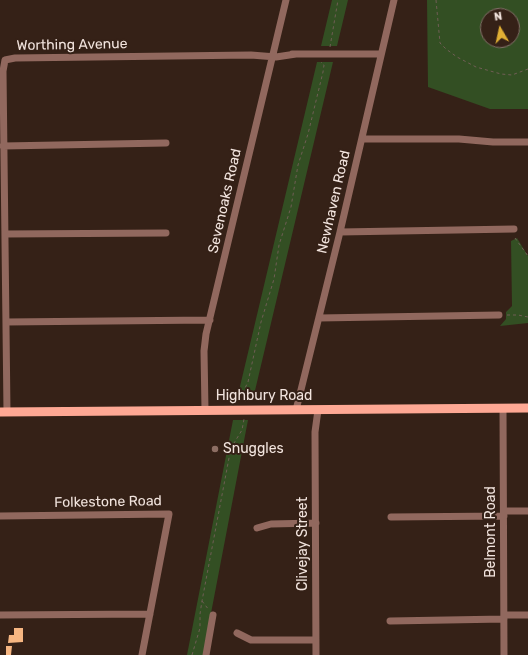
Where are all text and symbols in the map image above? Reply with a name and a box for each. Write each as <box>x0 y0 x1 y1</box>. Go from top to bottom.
north arrow <box>480 8 520 48</box>
text: N <box>493 10 503 24</box>
street label: Worthing Avenue <box>16 36 128 54</box>
street label: Sevenoaks Road <box>205 147 245 255</box>
street label: Newhaven Road <box>314 149 354 255</box>
street label: Highbury Road <box>216 388 312 404</box>
place label: Snuggles <box>223 441 284 457</box>
marker: Snuggles <box>210 444 220 454</box>
street label: Belmont Road <box>483 486 499 578</box>
street label: Folkestone Road <box>54 493 162 511</box>
street label: Clivejay Street <box>295 497 311 591</box>

